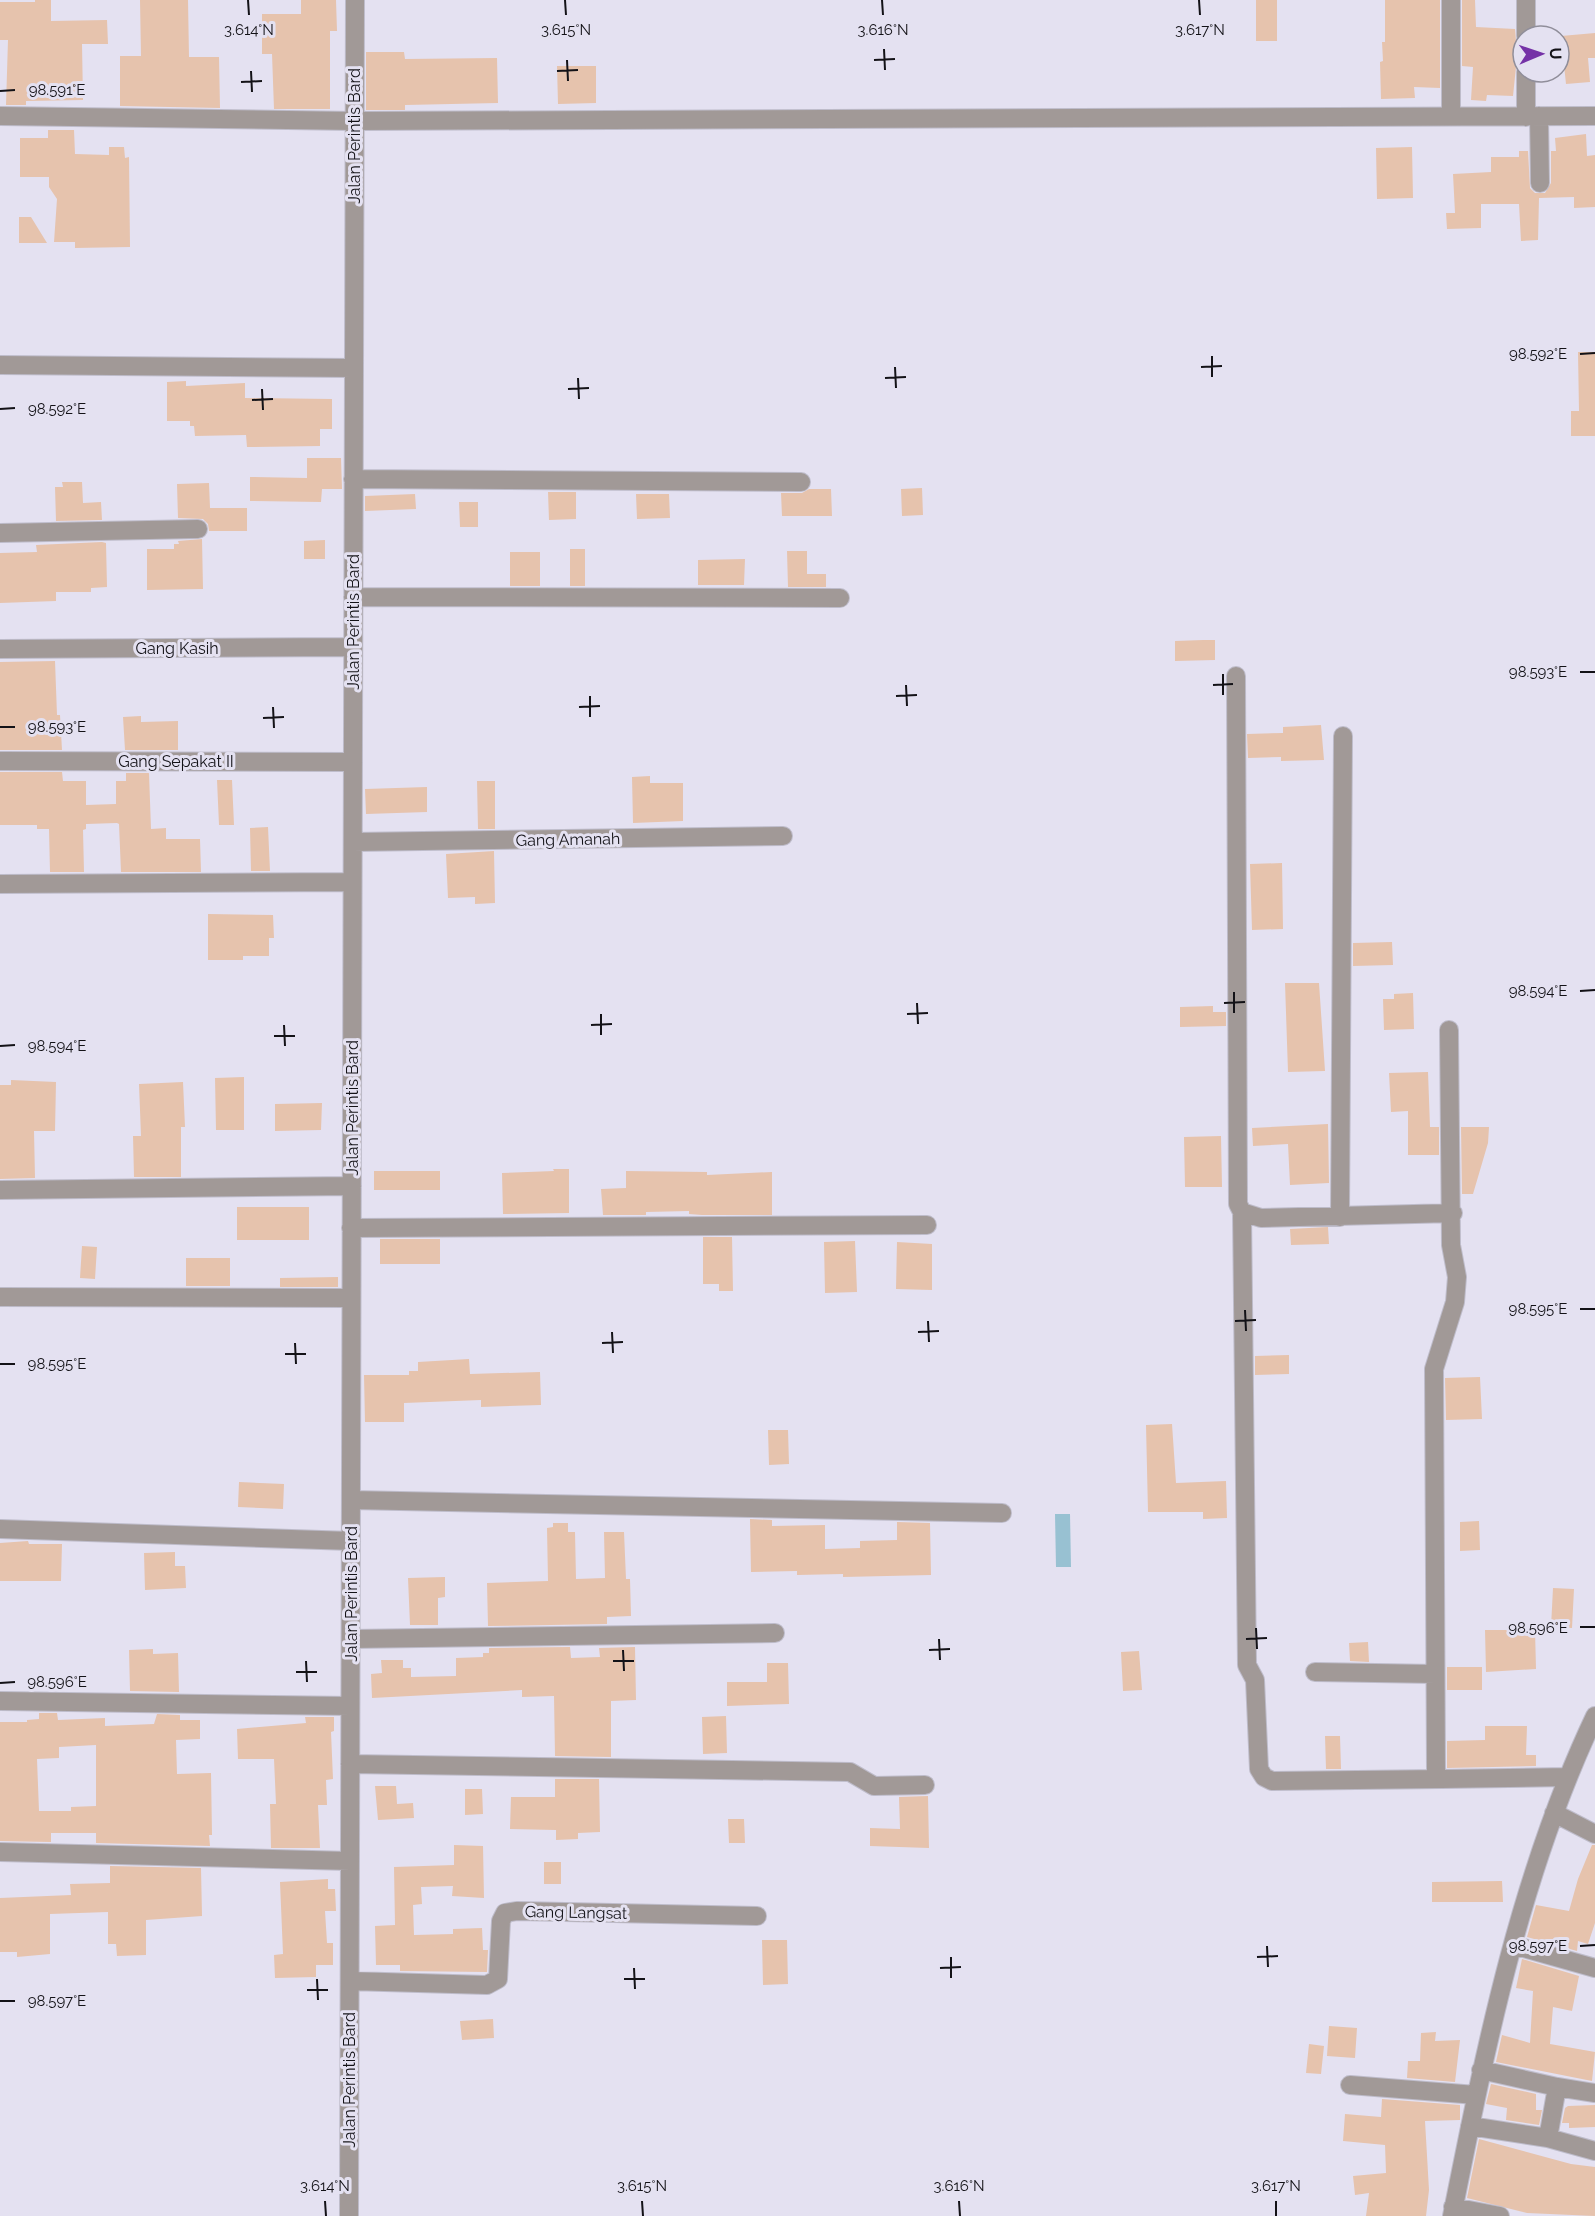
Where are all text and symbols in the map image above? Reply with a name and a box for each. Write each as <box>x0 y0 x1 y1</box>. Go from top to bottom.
text: 3.614°N <box>224 21 274 39</box>
text: 3.615°N <box>541 21 591 39</box>
text: 3.616°N <box>858 21 908 39</box>
text: 3.617°N <box>1175 21 1225 39</box>
north arrow <box>1511 24 1571 84</box>
text: U <box>1546 47 1565 60</box>
street label: Jalan Perintis Bard <box>345 68 364 204</box>
text: 98.591°E <box>29 81 85 99</box>
text: 98.592°E <box>1509 345 1567 363</box>
text: 98.592°E <box>28 400 86 418</box>
street label: Jalan Perintis Bard <box>344 554 363 690</box>
street label: Gang Kasih <box>135 639 219 658</box>
text: 98.593°E <box>1509 663 1567 681</box>
text: 98.593°E <box>28 718 86 736</box>
street label: Gang Sepakat II <box>118 752 234 771</box>
street label: Gang Amanah <box>516 829 620 850</box>
text: 98.594°E <box>1509 982 1567 1000</box>
text: 98.594°E <box>28 1037 86 1055</box>
street label: Jalan Perintis Bard <box>343 1040 362 1176</box>
text: 98.595°E <box>1509 1300 1567 1318</box>
text: 98.595°E <box>28 1355 86 1373</box>
street label: Jalan Perintis Bard <box>342 1526 361 1662</box>
text: 98.596°E <box>1508 1619 1568 1637</box>
text: 98.596°E <box>27 1673 87 1691</box>
street label: Gang Langsat <box>525 1902 628 1923</box>
text: 98.597°E <box>1509 1937 1567 1955</box>
text: 98.597°E <box>28 1992 86 2010</box>
street label: Jalan Perintis Bard <box>340 2012 359 2148</box>
text: 3.614°N <box>300 2177 350 2195</box>
text: 3.615°N <box>617 2177 667 2195</box>
text: 3.616°N <box>934 2177 984 2195</box>
text: 3.617°N <box>1251 2177 1301 2195</box>

